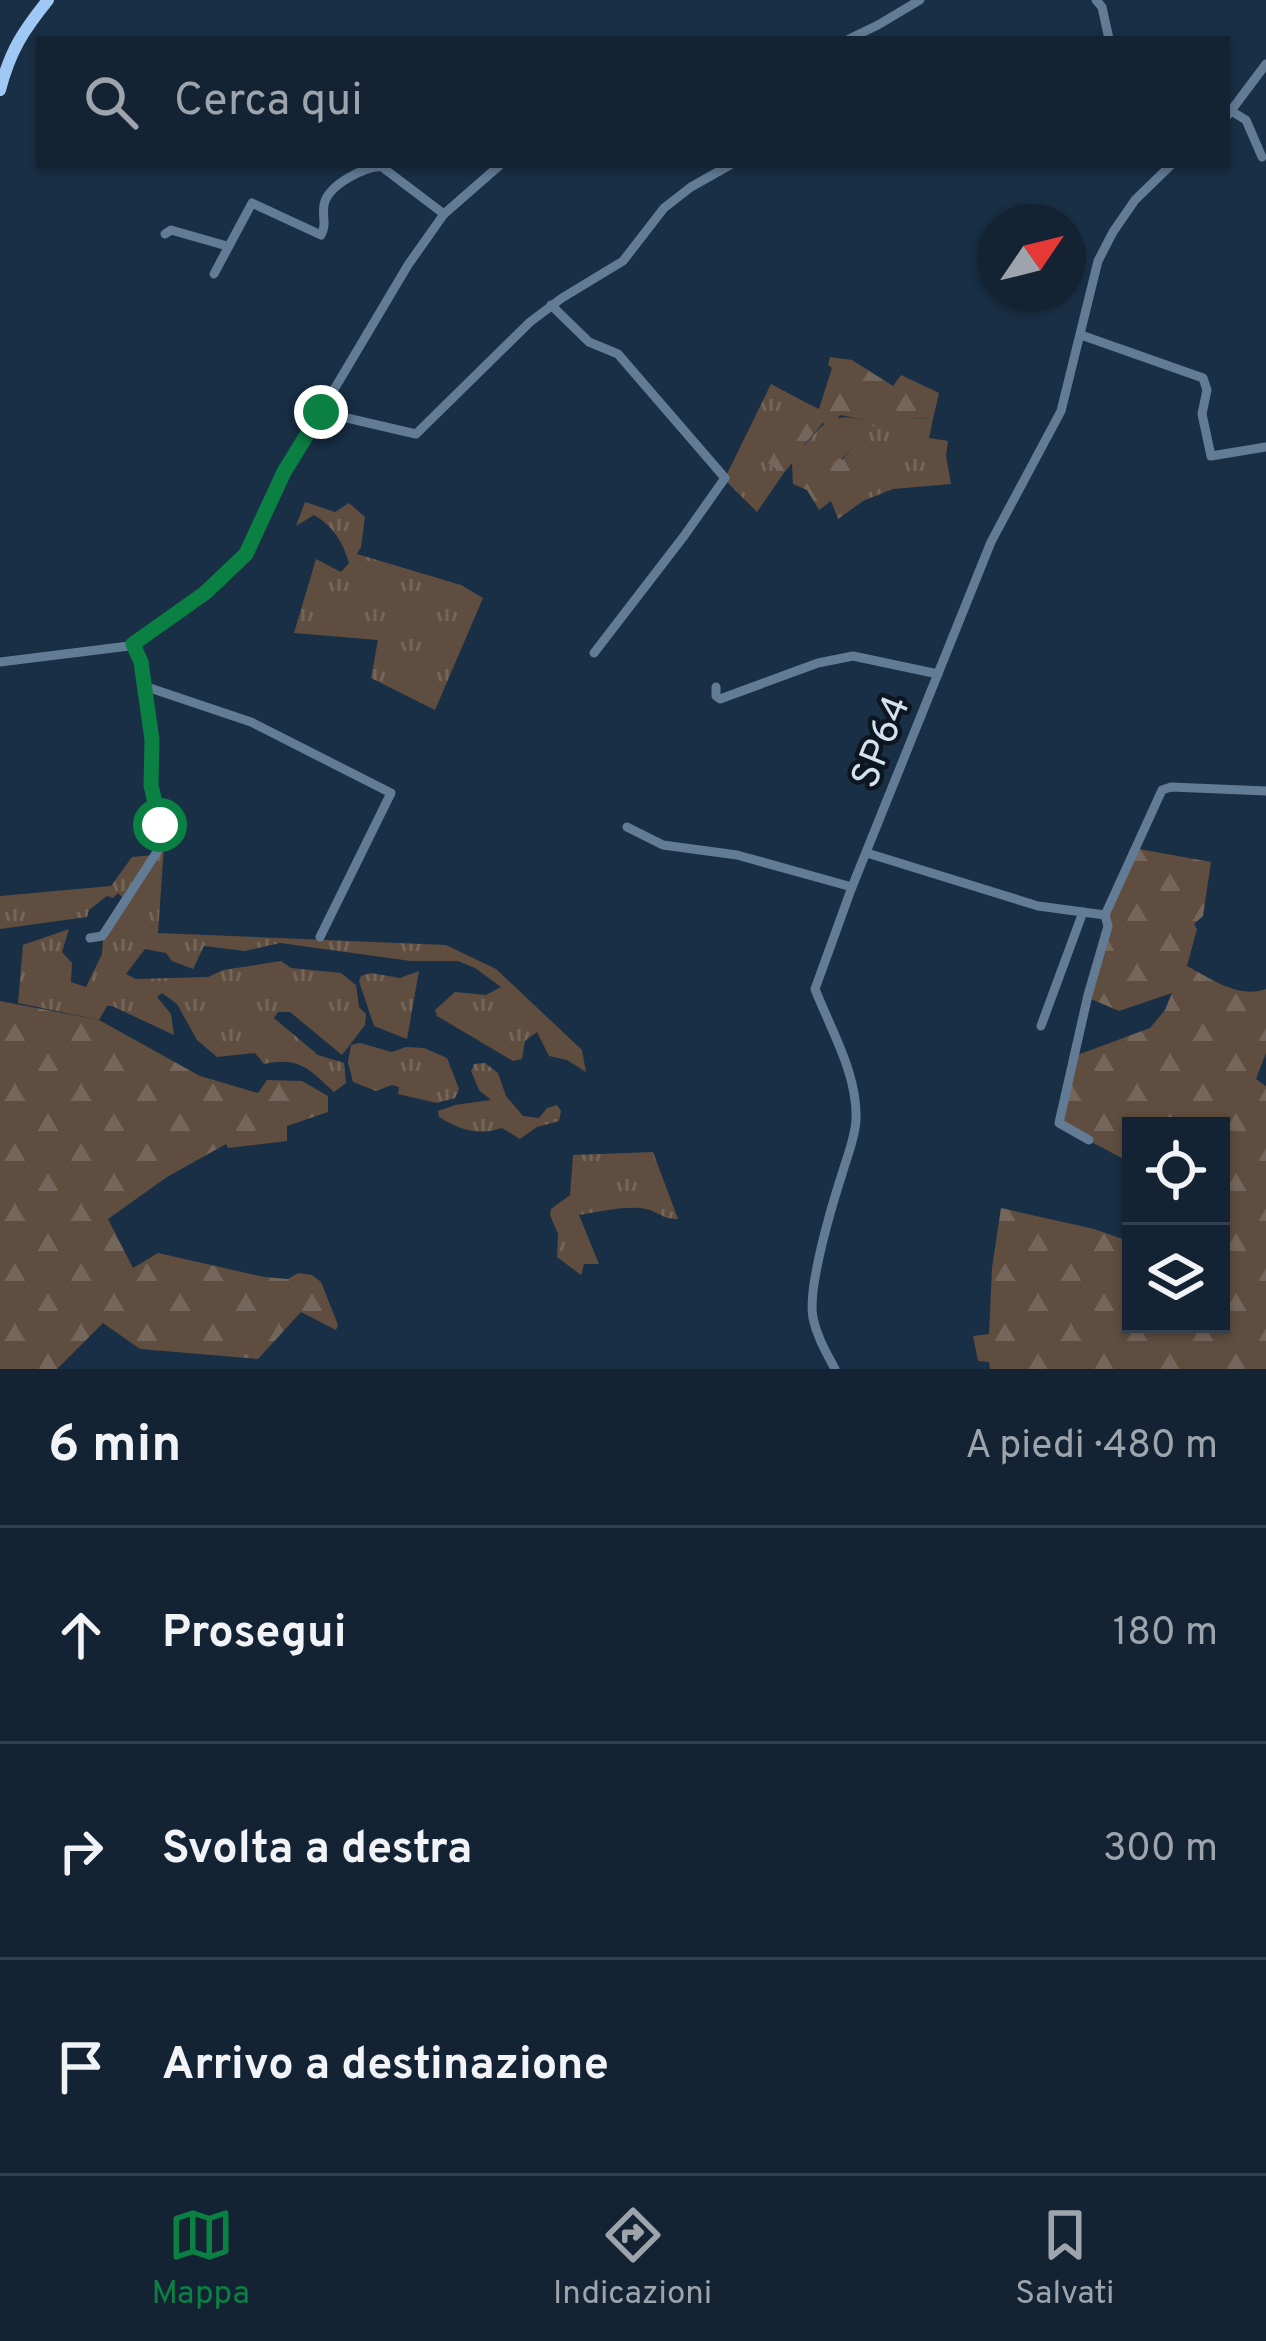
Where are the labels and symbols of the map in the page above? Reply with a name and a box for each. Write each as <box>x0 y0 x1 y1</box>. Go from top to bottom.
north arrow <box>978 204 1086 312</box>
route end <box>294 385 348 439</box>
street label: SP64 <box>843 689 924 796</box>
route start <box>133 798 187 852</box>

